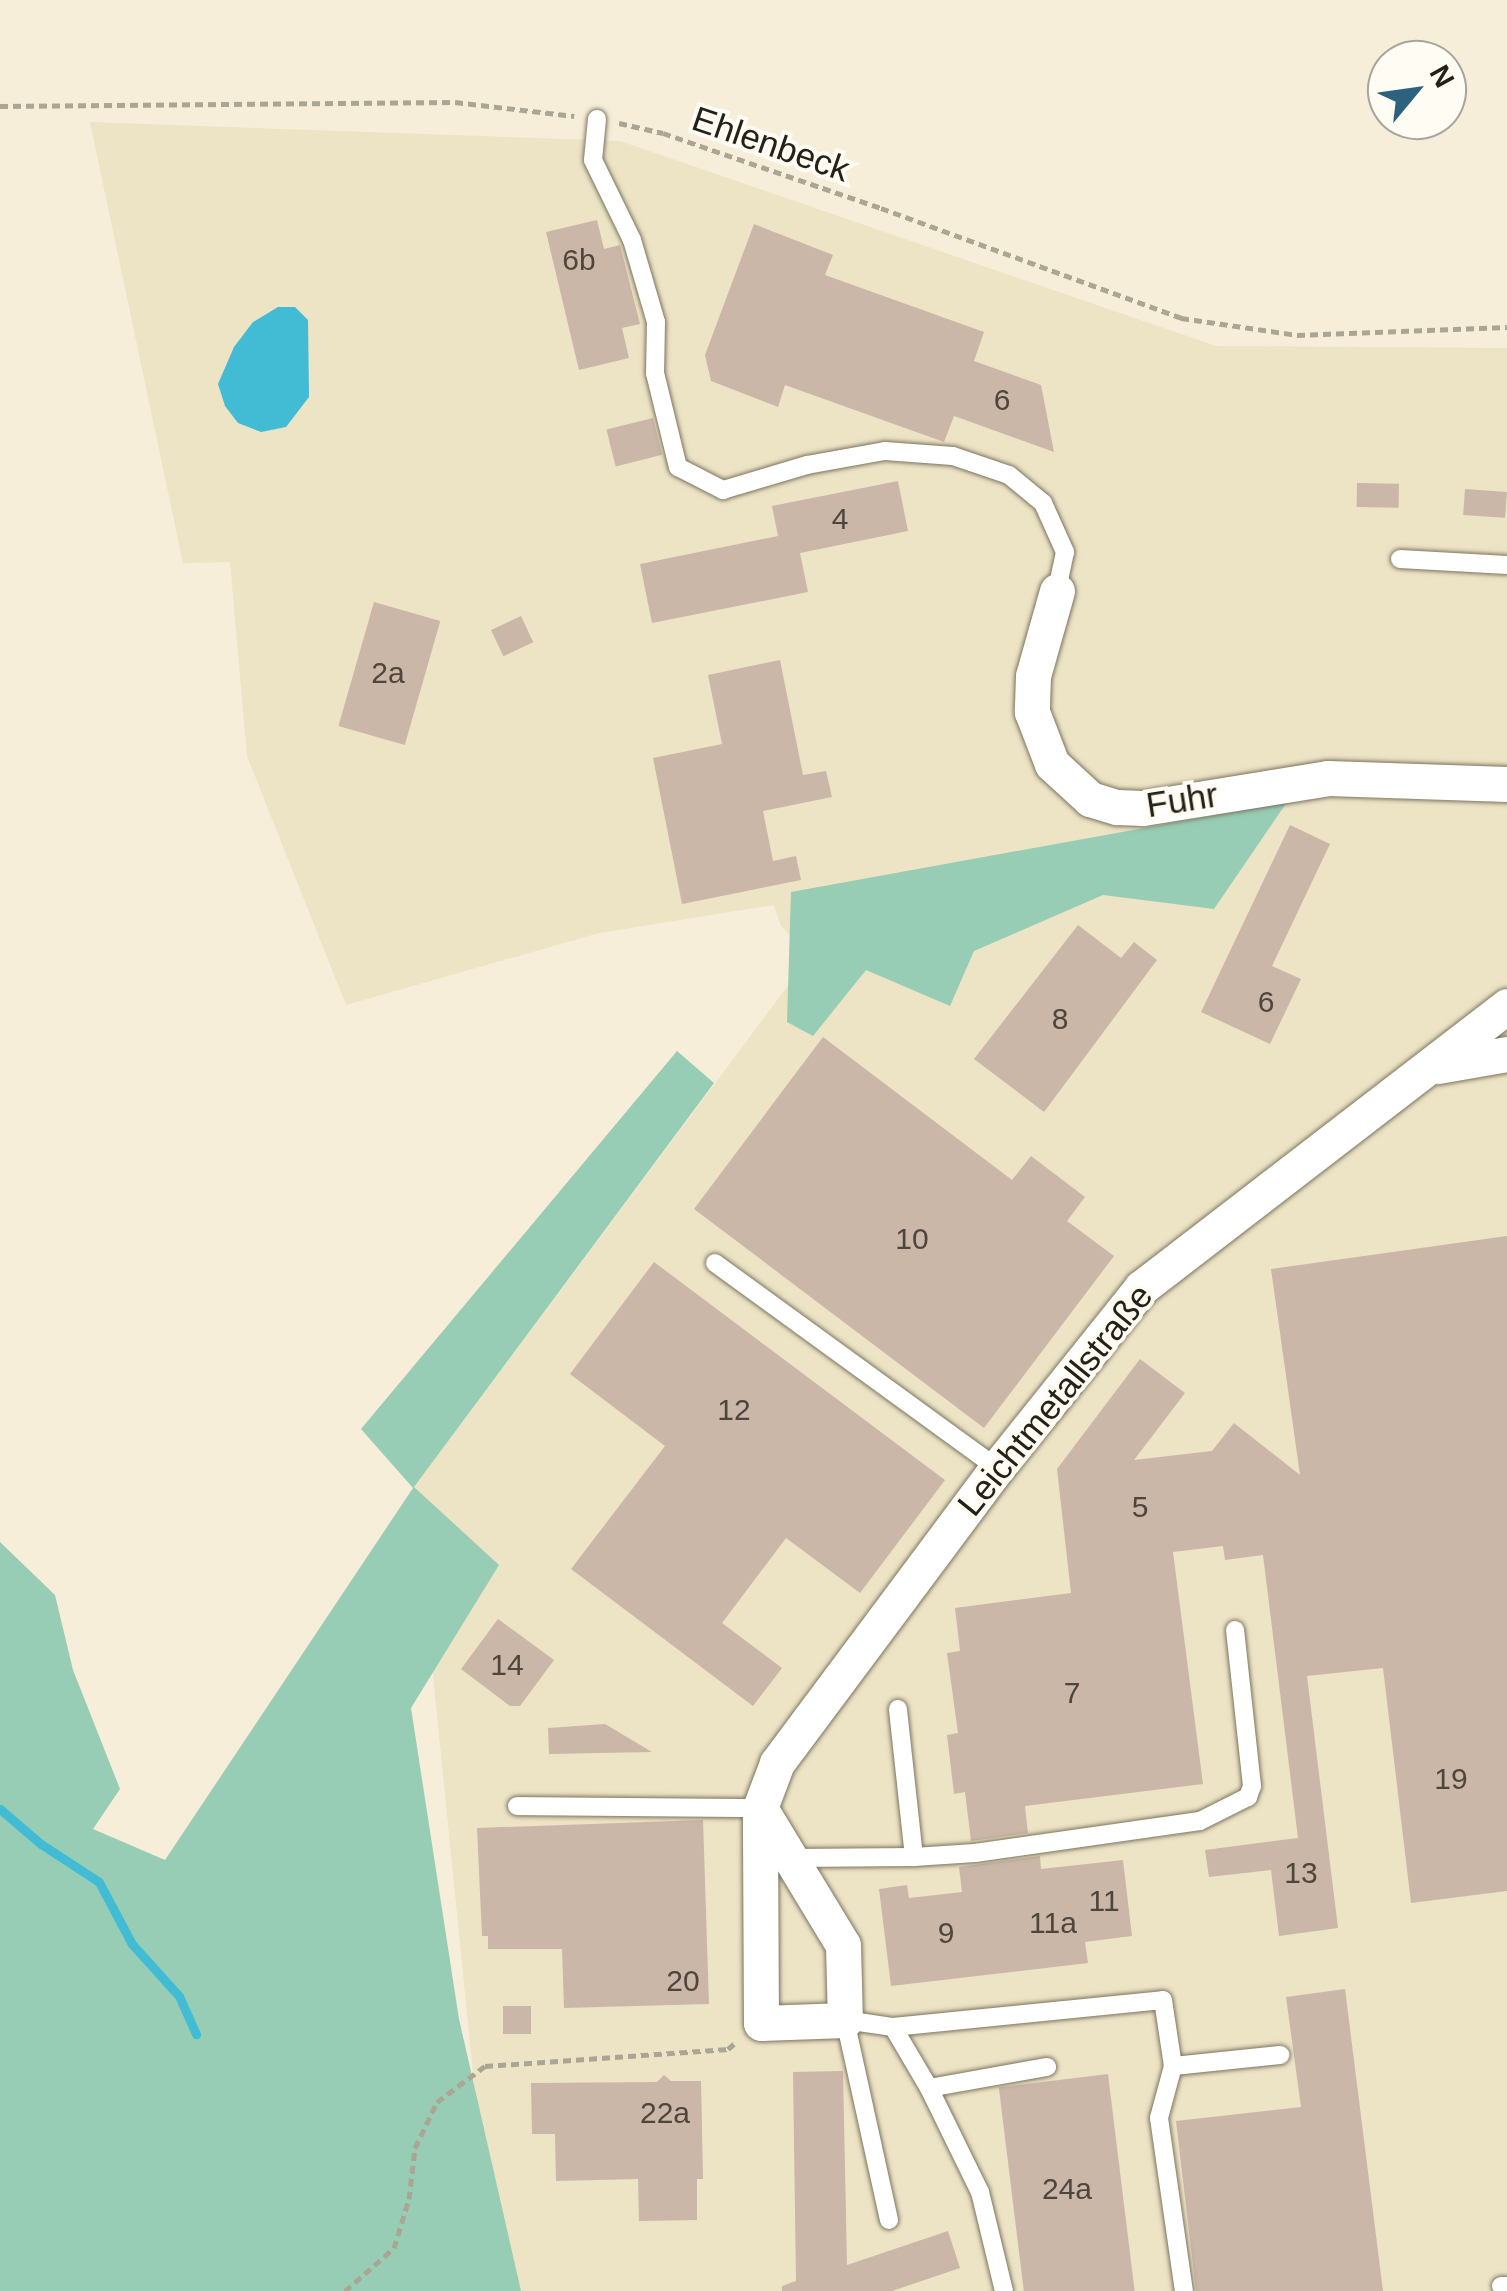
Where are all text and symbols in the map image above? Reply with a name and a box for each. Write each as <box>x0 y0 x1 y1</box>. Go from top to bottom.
north arrow <box>1367 40 1467 140</box>
text: N <box>1423 60 1460 93</box>
street label: Ehlenbeck <box>687 98 855 190</box>
house number: 6b <box>562 242 596 278</box>
house number: 6 <box>994 382 1010 418</box>
house number: 4 <box>832 501 848 537</box>
house number: 2a <box>371 655 405 691</box>
street label: Fuhr <box>1143 774 1221 826</box>
house number: 6 <box>1258 984 1274 1020</box>
house number: 8 <box>1052 1001 1068 1037</box>
house number: 10 <box>895 1221 929 1257</box>
street label: Leichtmetallstraße <box>949 1276 1161 1524</box>
house number: 12 <box>717 1392 751 1428</box>
house number: 5 <box>1132 1489 1148 1525</box>
house number: 14 <box>490 1647 524 1683</box>
house number: 7 <box>1064 1675 1080 1711</box>
house number: 19 <box>1434 1761 1468 1797</box>
house number: 13 <box>1284 1855 1318 1891</box>
house number: 11 <box>1088 1883 1120 1919</box>
house number: 11a <box>1029 1905 1077 1941</box>
house number: 9 <box>938 1915 954 1951</box>
house number: 20 <box>666 1963 700 1999</box>
house number: 22a <box>640 2095 690 2131</box>
house number: 24a <box>1042 2171 1092 2207</box>

